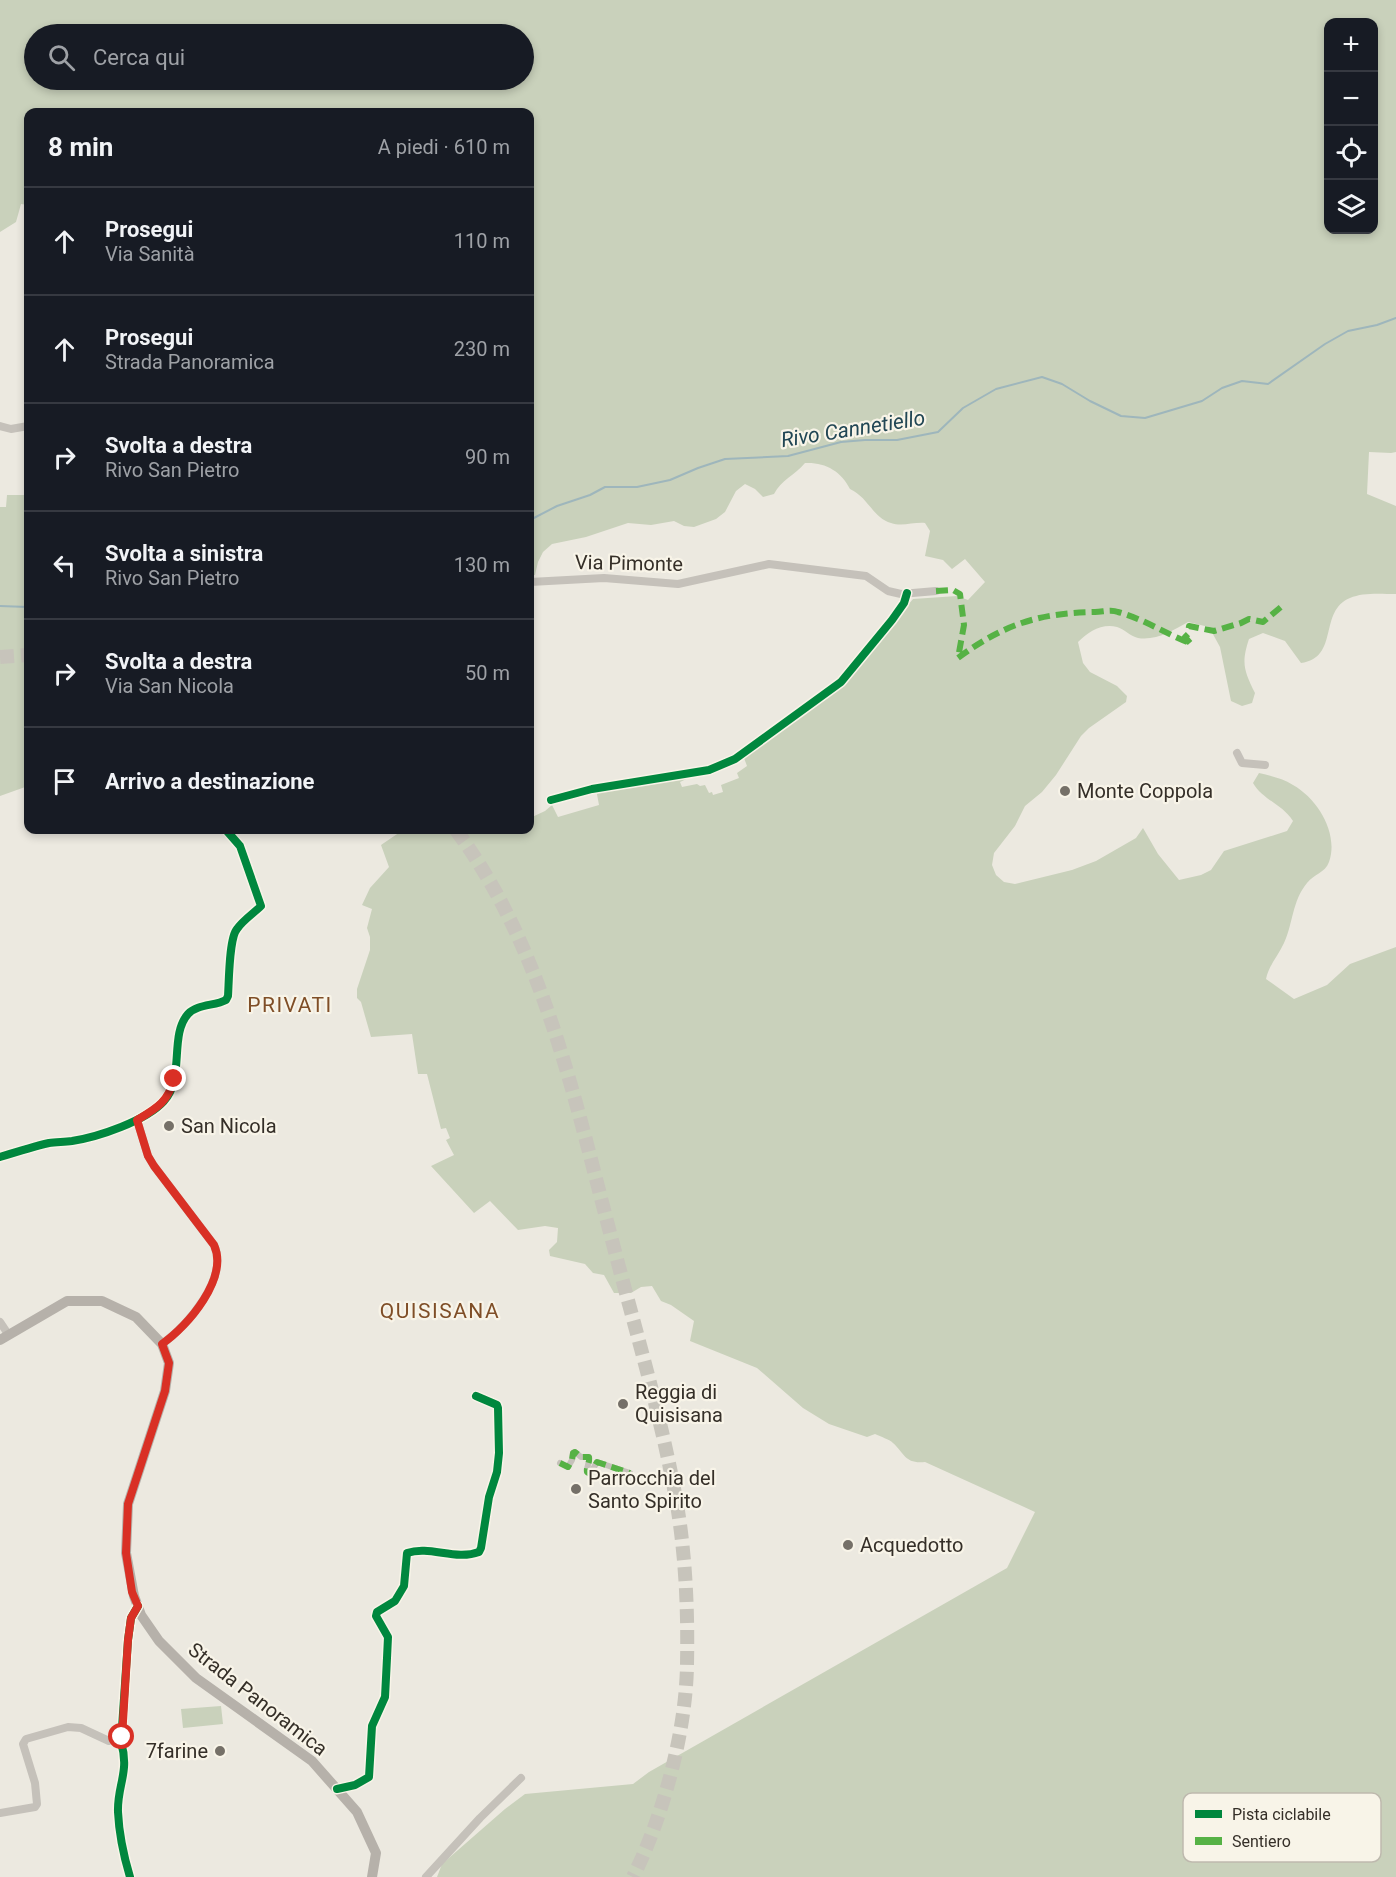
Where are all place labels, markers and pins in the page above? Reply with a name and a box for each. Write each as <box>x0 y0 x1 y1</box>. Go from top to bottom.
place label: Monte Coppola <box>1077 779 1213 803</box>
marker: Monte Coppola <box>1058 784 1072 798</box>
place label: San Nicola <box>181 1114 277 1138</box>
marker: San Nicola <box>162 1119 176 1133</box>
place label: Reggia di Quisisana <box>635 1380 723 1427</box>
marker: Reggia di Quisisana <box>616 1397 630 1411</box>
place label: Parrocchia del Santo Spirito <box>588 1466 716 1513</box>
marker: Parrocchia del Santo Spirito <box>569 1482 583 1496</box>
place label: Acquedotto <box>860 1533 964 1557</box>
marker: Acquedotto <box>841 1538 855 1552</box>
place label: 7farine <box>146 1739 208 1763</box>
marker: 7farine <box>213 1744 227 1758</box>

